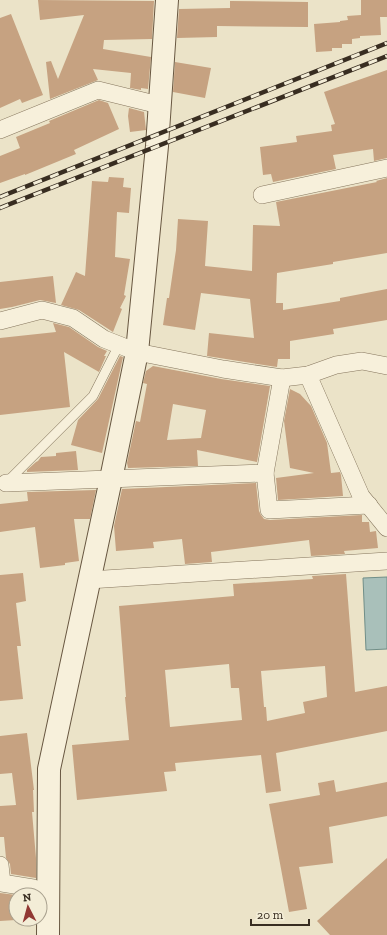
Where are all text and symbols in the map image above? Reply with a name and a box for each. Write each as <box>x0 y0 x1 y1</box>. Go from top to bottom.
north arrow <box>8 887 48 927</box>
text: N <box>22 891 32 904</box>
scale bar <box>251 901 309 927</box>
text: 20 m <box>257 908 284 922</box>

